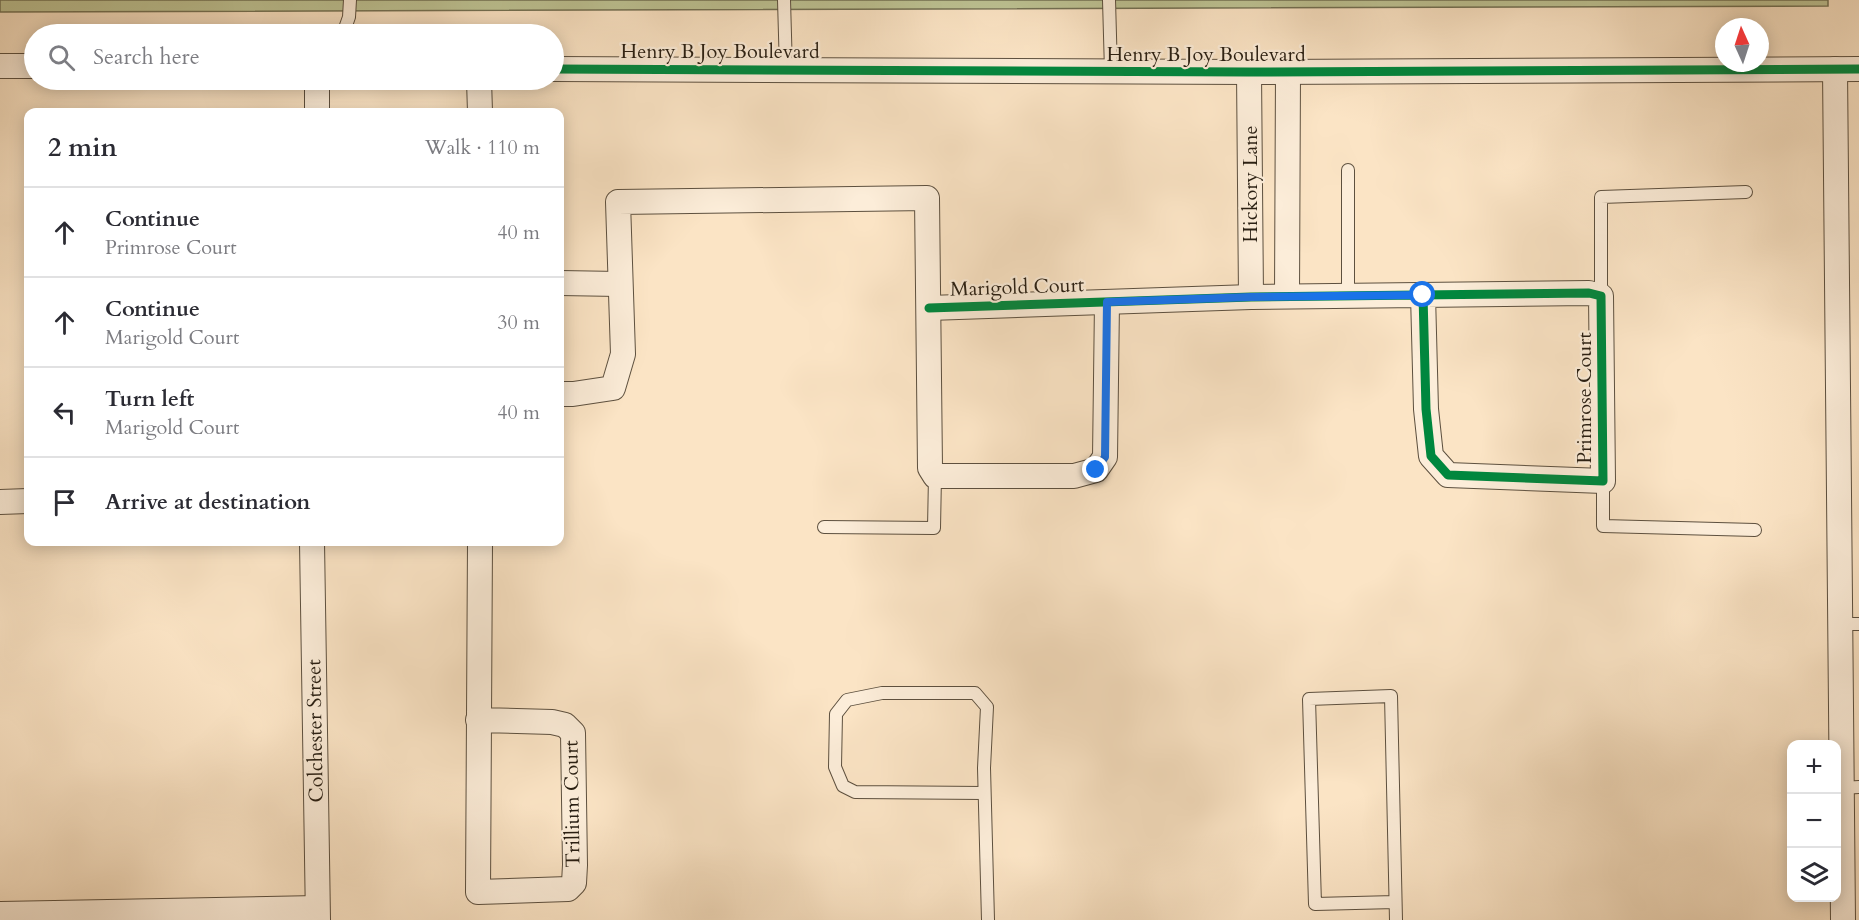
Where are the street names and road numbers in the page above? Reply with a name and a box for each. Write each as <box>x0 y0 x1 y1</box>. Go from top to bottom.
street label: Henry B Joy Boulevard <box>620 38 820 65</box>
street label: Henry B Joy Boulevard <box>1106 41 1306 68</box>
street label: Hickory Lane <box>1237 125 1264 243</box>
street label: Marigold Court <box>949 271 1085 303</box>
street label: Primrose Court <box>1571 332 1598 464</box>
street label: Colchester Street <box>300 658 330 803</box>
street label: Trillium Court <box>557 739 587 868</box>

